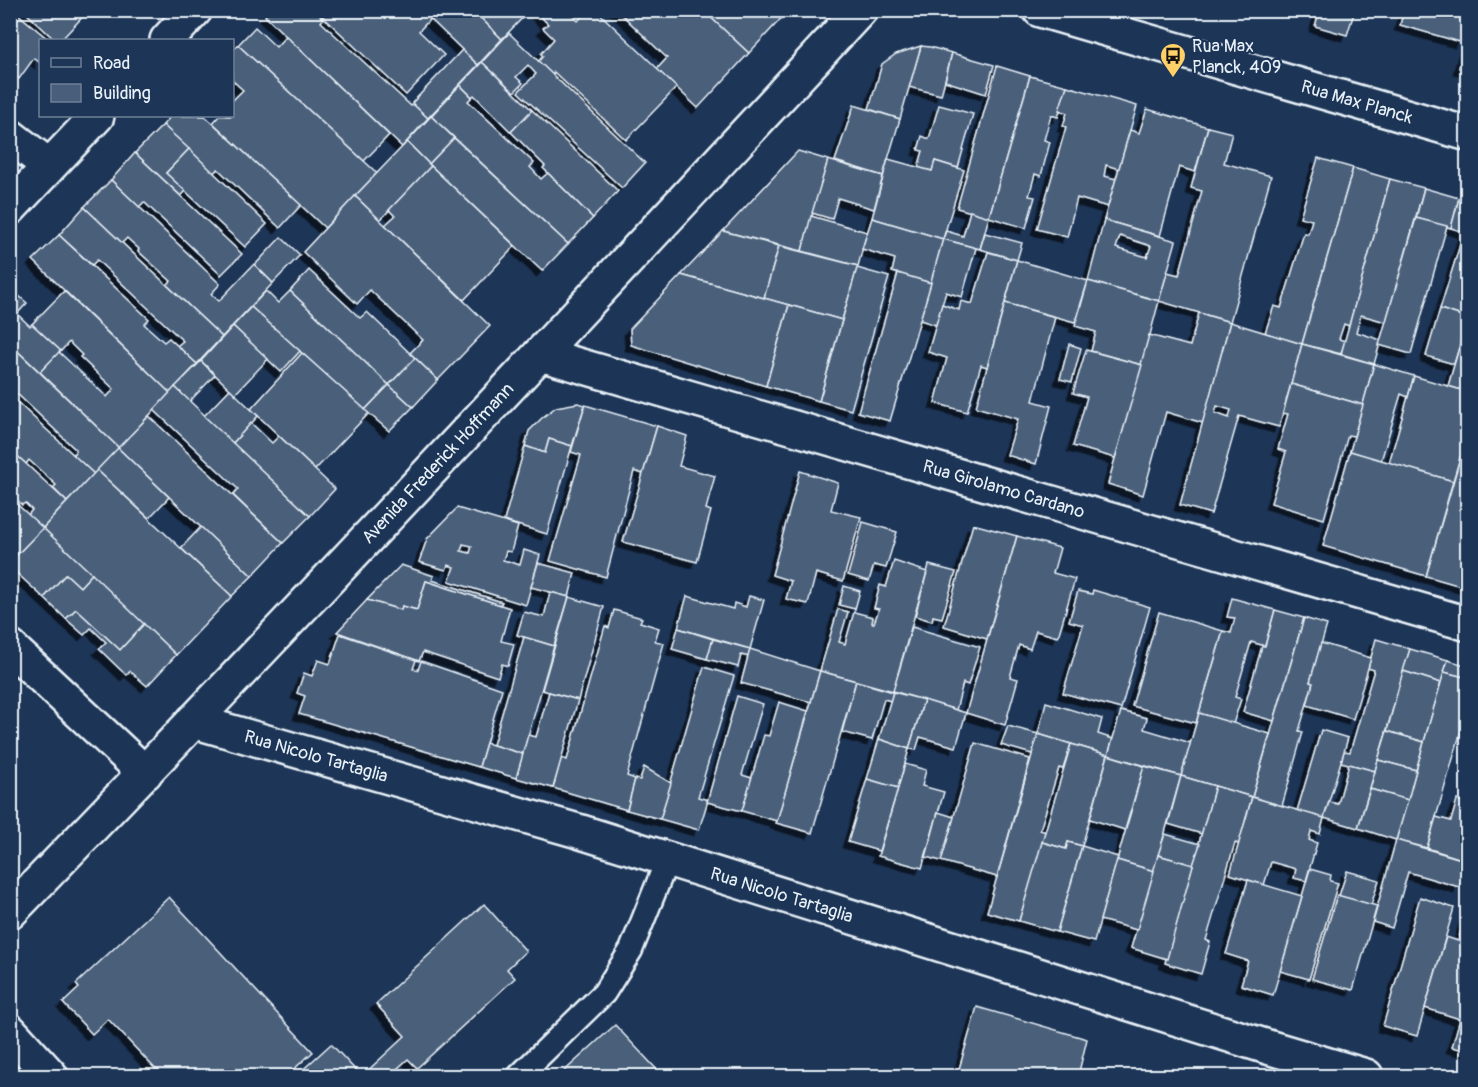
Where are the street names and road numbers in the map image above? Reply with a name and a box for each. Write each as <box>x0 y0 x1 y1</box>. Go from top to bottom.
street label: Rua Max Planck <box>1299 75 1416 129</box>
street label: Avenida Frederick Hoffmann <box>356 378 519 549</box>
street label: Rua Girolamo Cardano <box>920 455 1088 523</box>
street label: Rua Nicolo Tartaglia <box>242 725 390 788</box>
street label: Rua Nicolo Tartaglia <box>708 862 856 928</box>

